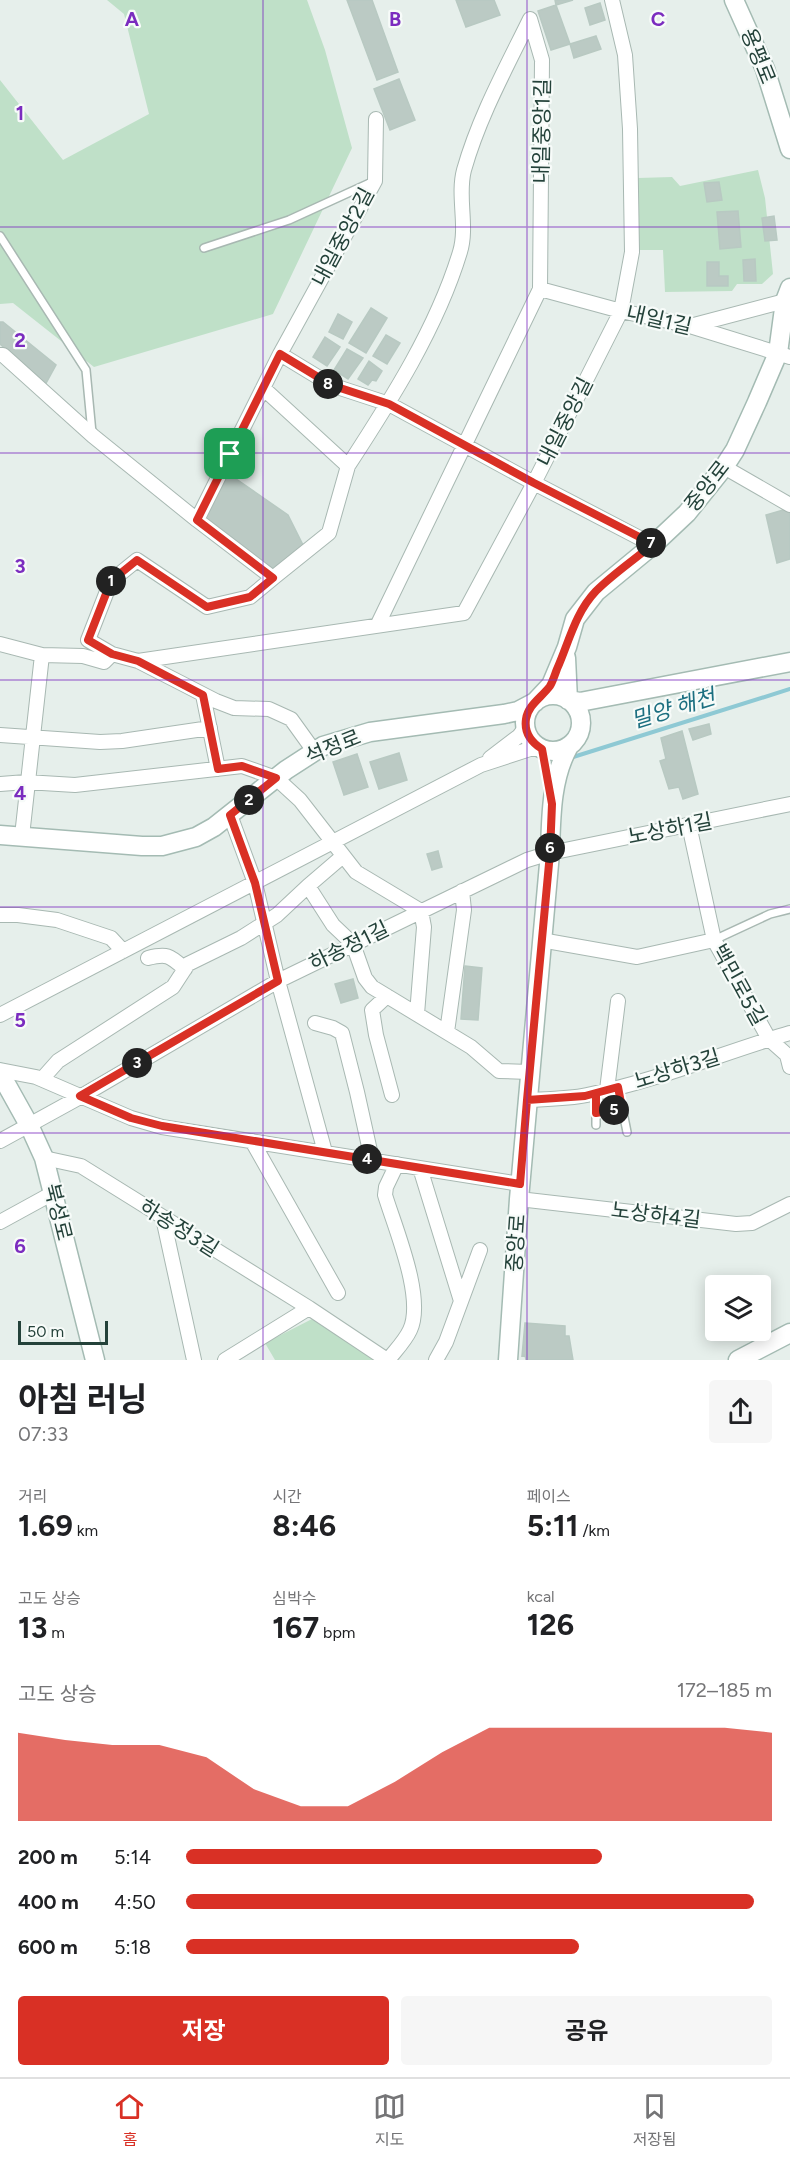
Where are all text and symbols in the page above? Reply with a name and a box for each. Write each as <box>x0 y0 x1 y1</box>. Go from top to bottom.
text: A <box>125 7 140 31</box>
text: B <box>389 7 401 31</box>
text: C <box>651 7 665 31</box>
street label: 용평로 <box>736 24 781 87</box>
street label: 내일중앙1길 <box>528 78 555 184</box>
text: 1 <box>16 101 24 125</box>
street label: 내일중앙2길 <box>306 183 379 290</box>
street label: 내일1길 <box>624 300 694 339</box>
text: 2 <box>14 328 26 352</box>
pin: 8 <box>313 369 343 399</box>
street label: 내일중앙길 <box>531 373 598 470</box>
text: 8 <box>323 374 333 393</box>
pin <box>204 428 255 479</box>
icon: arrive <box>213 437 246 470</box>
street label: 중앙로 <box>679 455 734 516</box>
pin: 7 <box>636 528 666 558</box>
text: 7 <box>647 533 655 552</box>
text: 3 <box>14 554 26 578</box>
pin: 1 <box>96 566 126 596</box>
text: 1 <box>108 571 114 590</box>
water label: 밀양 해천 <box>628 682 721 734</box>
street label: 석정로 <box>301 724 364 769</box>
text: 4 <box>14 781 27 805</box>
pin: 2 <box>234 785 264 815</box>
text: 2 <box>244 790 254 809</box>
street label: 노상하1길 <box>625 808 714 849</box>
pin: 6 <box>535 833 565 863</box>
text: 6 <box>545 838 555 857</box>
street label: 하송정1길 <box>305 915 393 976</box>
street label: 백민로5길 <box>707 940 772 1030</box>
text: 5 <box>14 1008 26 1032</box>
street label: 노상하3길 <box>631 1044 723 1093</box>
pin: 3 <box>122 1048 152 1078</box>
text: 3 <box>133 1053 141 1072</box>
pin: 5 <box>599 1095 629 1125</box>
text: 5 <box>609 1100 619 1119</box>
pin: 4 <box>352 1144 382 1174</box>
text: 4 <box>362 1149 372 1168</box>
street label: 북성로 <box>39 1181 78 1243</box>
street label: 하송정3길 <box>135 1193 224 1262</box>
street label: 노상하4길 <box>610 1197 702 1232</box>
street label: 중앙로 <box>501 1213 530 1273</box>
text: 6 <box>14 1234 26 1258</box>
map controls <box>705 1275 771 1341</box>
button: layers <box>705 1275 771 1341</box>
scale bar <box>18 1318 108 1346</box>
text: 50 m <box>27 1322 64 1341</box>
text: 아침 러닝 <box>18 1380 147 1419</box>
button: share <box>709 1380 772 1443</box>
text: 07:33 <box>18 1422 68 1446</box>
text: 거리 <box>18 1487 47 1506</box>
text: 시간 <box>272 1487 302 1506</box>
text: 페이스 <box>527 1487 571 1506</box>
text: 1.69 <box>18 1507 73 1544</box>
text: 8:46 <box>272 1507 336 1544</box>
text: 5:11 <box>527 1507 578 1544</box>
text: km <box>73 1521 98 1540</box>
text: /km <box>578 1521 610 1540</box>
text: kcal <box>527 1587 555 1606</box>
text: 고도 상승 <box>18 1589 81 1608</box>
text: 심박수 <box>272 1589 317 1608</box>
text: 126 <box>527 1606 574 1643</box>
text: 13 <box>18 1609 47 1646</box>
text: 167 <box>272 1609 319 1646</box>
text: m <box>47 1623 65 1642</box>
text: bpm <box>319 1623 355 1642</box>
text: 172–185 m <box>677 1678 772 1702</box>
text: 고도 상승 <box>18 1682 97 1706</box>
text: 200 m <box>18 1845 78 1869</box>
text: 5:14 <box>114 1845 151 1869</box>
text: 400 m <box>18 1890 79 1914</box>
text: 4:50 <box>114 1890 156 1914</box>
text: 600 m <box>18 1935 78 1959</box>
text: 5:18 <box>114 1935 151 1959</box>
button: 저장 <box>18 1996 389 2065</box>
button: 공유 <box>401 1996 772 2065</box>
tab: 홈 <box>113 2090 146 2150</box>
tab: 지도 <box>373 2090 406 2150</box>
tab: 저장됨 <box>633 2090 677 2150</box>

